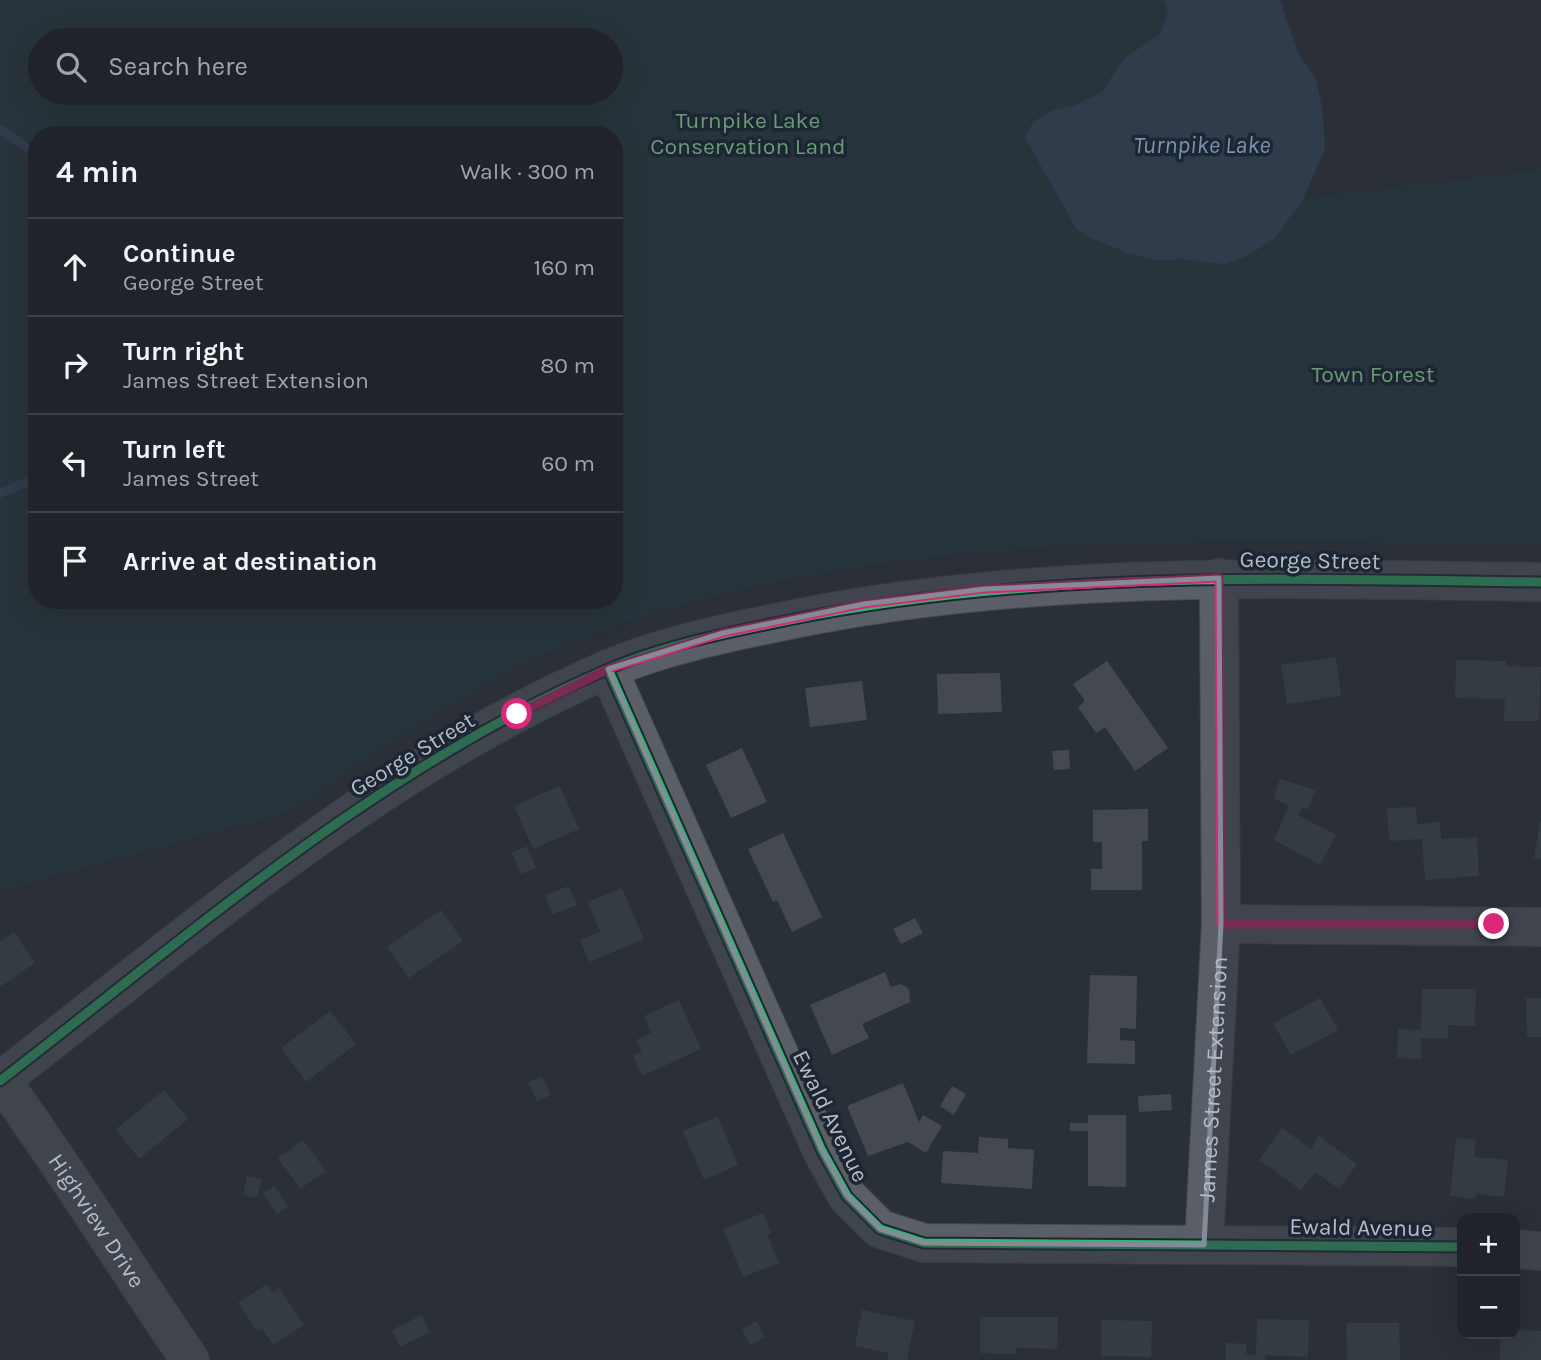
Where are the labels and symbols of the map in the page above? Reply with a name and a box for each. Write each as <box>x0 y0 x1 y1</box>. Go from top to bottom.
park label: Turnpike Lake Conservation Land <box>650 107 846 160</box>
water label: Turnpike Lake <box>1134 131 1270 159</box>
park label: Town Forest <box>1311 361 1435 388</box>
street label: George Street <box>1240 546 1381 575</box>
route start <box>501 698 532 729</box>
street label: George Street <box>345 706 480 802</box>
route end <box>1478 908 1509 939</box>
street label: James Street Extension <box>1193 956 1233 1203</box>
street label: Ewald Avenue <box>787 1046 874 1187</box>
street label: Highview Drive <box>42 1148 151 1293</box>
street label: Ewald Avenue <box>1289 1213 1433 1242</box>

